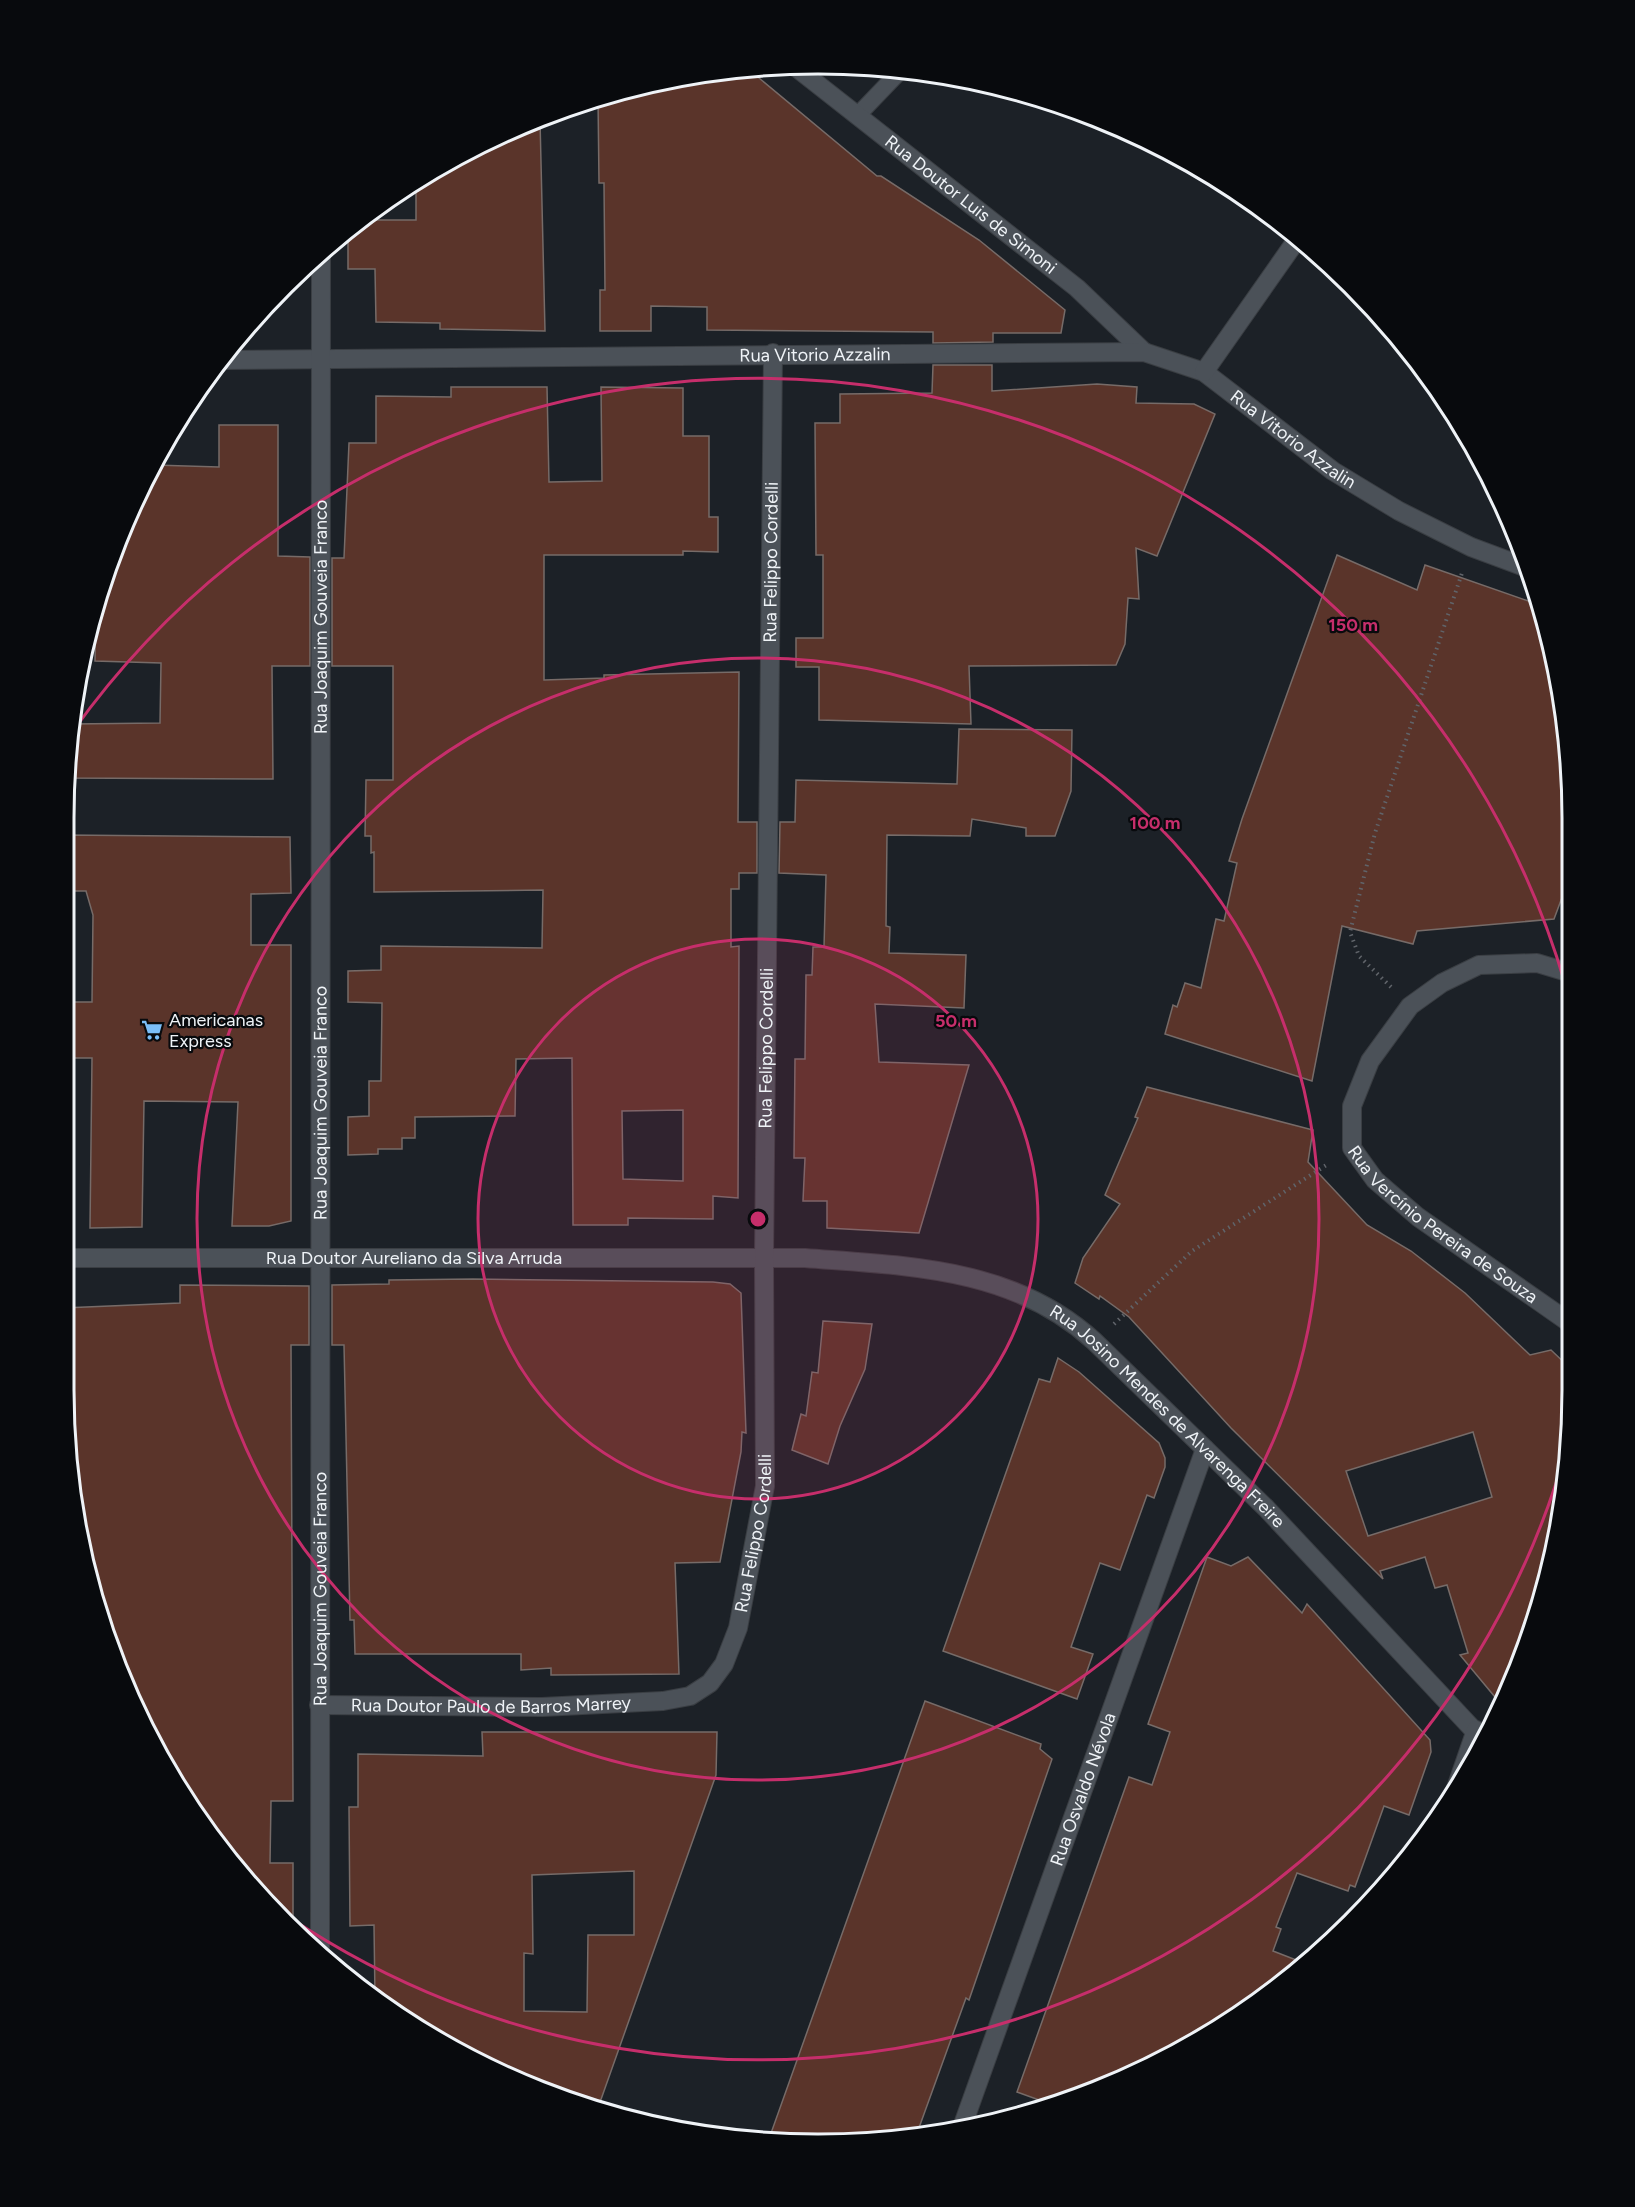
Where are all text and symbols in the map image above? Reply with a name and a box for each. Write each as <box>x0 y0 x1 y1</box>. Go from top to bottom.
street label: Rua Doutor Luis de Simoni <box>881 130 1061 279</box>
street label: Rua Vitorio Azzalin <box>739 343 891 367</box>
street label: Rua Vitorio Azzalin <box>1226 385 1360 493</box>
street label: Rua Felippo Cordelli <box>759 482 783 643</box>
street label: Rua Joaquim Gouveia Franco <box>310 500 332 734</box>
text: 150 m <box>1328 614 1378 636</box>
text: 100 m <box>1130 812 1180 834</box>
street label: Rua Felippo Cordelli <box>754 968 778 1129</box>
street label: Rua Joaquim Gouveia Franco <box>309 986 332 1220</box>
place label: Americanas Express <box>169 1009 263 1052</box>
text: 50 m <box>935 1010 977 1032</box>
supermarket icon: Americanas Express <box>140 1018 164 1042</box>
street label: Rua Vercínio Pereira de Souza <box>1343 1141 1542 1308</box>
centre of rings <box>748 1209 768 1229</box>
street label: Rua Doutor Aureliano da Silva Arruda <box>266 1247 562 1269</box>
street label: Rua Josino Mendes de Alvarenga Freire <box>1046 1300 1290 1532</box>
street label: Rua Felippo Cordelli <box>730 1454 776 1614</box>
street label: Rua Joaquim Gouveia Franco <box>309 1472 331 1706</box>
street label: Rua Doutor Paulo de Barros Marrey <box>351 1692 632 1718</box>
street label: Rua Osvaldo Névola <box>1046 1710 1121 1869</box>

